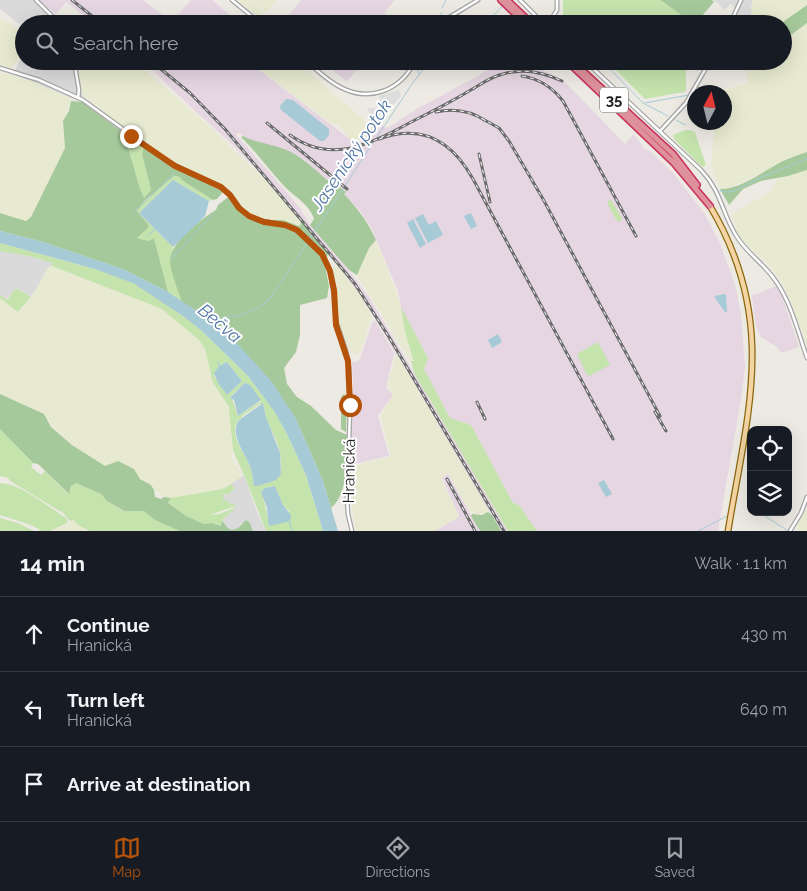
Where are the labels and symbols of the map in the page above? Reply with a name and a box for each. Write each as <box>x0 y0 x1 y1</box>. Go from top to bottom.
north arrow <box>687 85 732 130</box>
road number: 35 <box>600 88 628 112</box>
water label: Jasenický potok <box>306 95 396 215</box>
route end <box>120 125 143 148</box>
water label: Bečva <box>194 299 246 347</box>
route start <box>339 394 362 417</box>
street label: Hranická <box>339 438 359 504</box>

